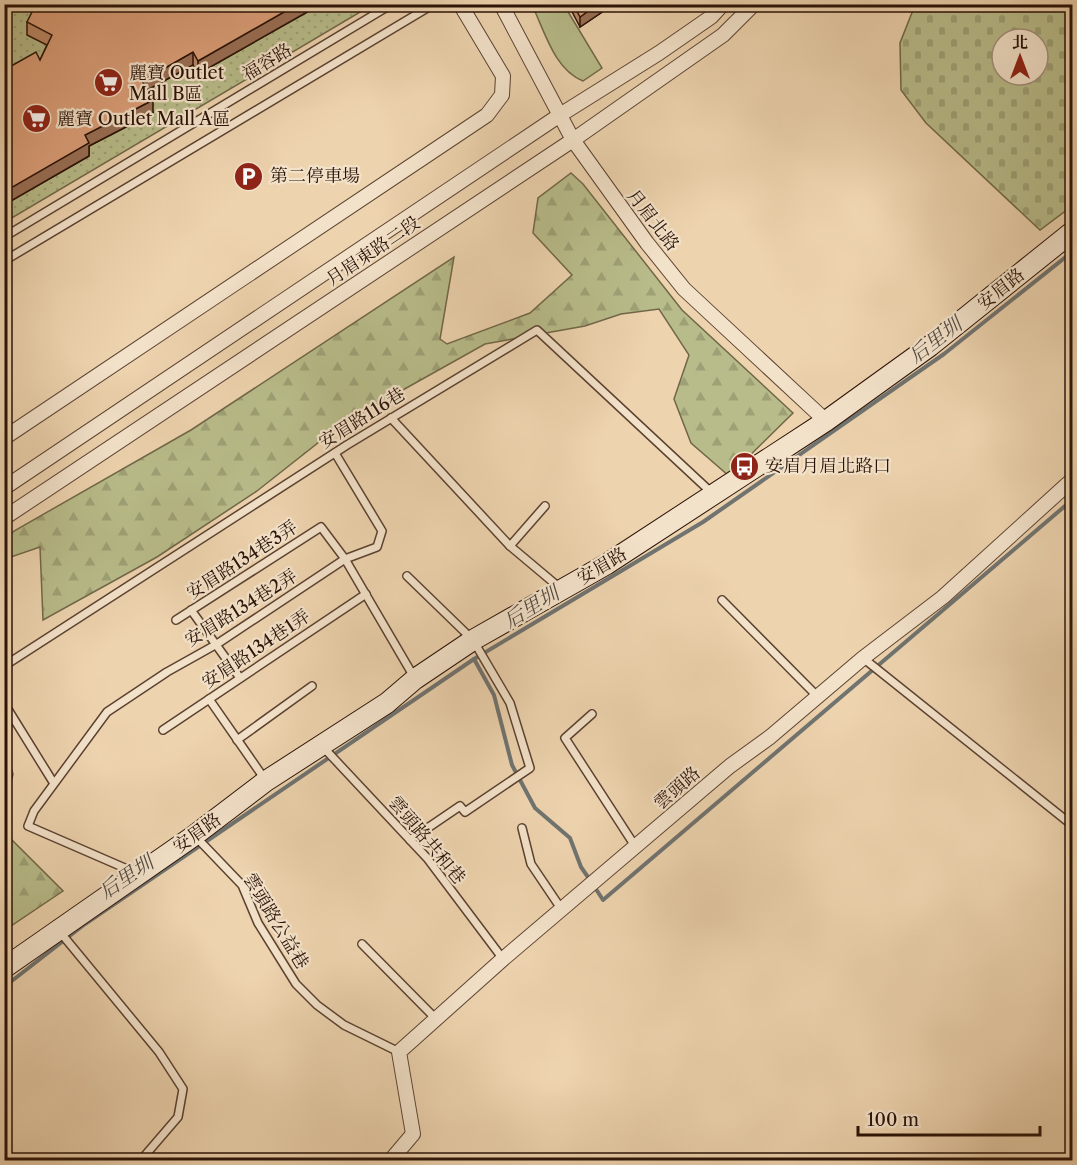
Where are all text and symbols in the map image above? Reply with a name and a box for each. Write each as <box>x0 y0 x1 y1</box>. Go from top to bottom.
north arrow <box>990 27 1050 87</box>
text: 北 <box>1012 32 1028 52</box>
street label: 福容路 <box>238 39 296 85</box>
place label: 麗寶 Outlet Mall B區 <box>129 62 225 105</box>
supermarket icon: 麗寶 Outlet Mall B區 <box>92 67 124 99</box>
supermarket icon: 麗寶 Outlet Mall A區 <box>20 103 52 135</box>
place label: 麗寶 Outlet Mall A區 <box>57 108 230 130</box>
parking icon: 第二停車場 <box>233 160 265 192</box>
place label: 第二停車場 <box>270 165 360 187</box>
street label: 月眉北路 <box>622 185 684 255</box>
street label: 月眉東路二段 <box>322 212 424 290</box>
street label: 安眉路 <box>973 263 1029 315</box>
water label: 后里圳 <box>904 311 969 368</box>
street label: 安眉路116巷 <box>315 383 409 453</box>
bus stop icon: 安眉月眉北路口 <box>728 450 760 482</box>
place label: 安眉月眉北路口 <box>765 455 891 477</box>
street label: 安眉路134巷3弄 <box>182 516 302 604</box>
street label: 安眉路 <box>573 543 631 589</box>
street label: 安眉路134巷2弄 <box>181 565 301 651</box>
water label: 后里圳 <box>499 580 565 633</box>
street label: 安眉路134巷1弄 <box>198 605 314 693</box>
street label: 雲頭路 <box>649 762 705 814</box>
street label: 雲頭路共和巷 <box>384 792 470 888</box>
street label: 安眉路 <box>169 808 225 858</box>
water label: 后里圳 <box>94 849 160 904</box>
street label: 雲頭路公益巷 <box>239 869 313 973</box>
scale bar <box>858 1099 1040 1137</box>
text: 100 m <box>867 1109 919 1131</box>

